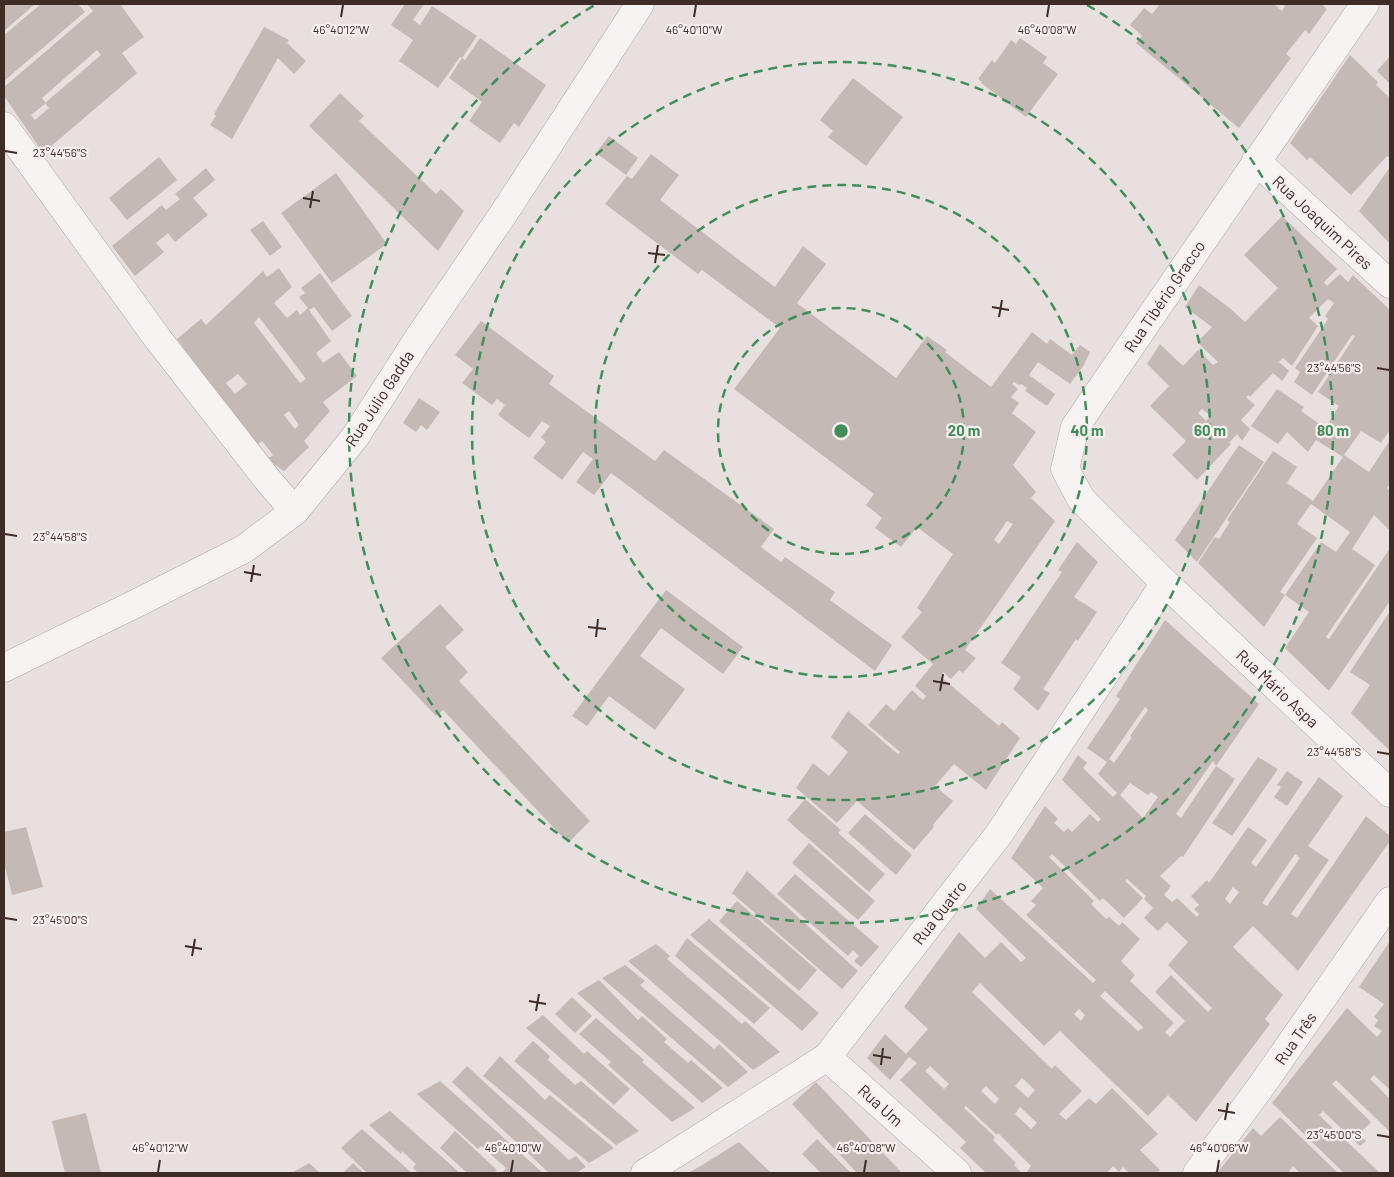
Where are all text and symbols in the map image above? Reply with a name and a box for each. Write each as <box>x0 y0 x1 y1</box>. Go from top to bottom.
text: 46°40'12"W <box>313 22 370 36</box>
text: 46°40'10"W <box>665 22 723 36</box>
text: 46°40'08"W <box>1017 22 1077 36</box>
text: 23°44'56"S <box>33 145 87 159</box>
street label: Rua Joaquim Pires <box>1269 171 1377 273</box>
street label: Rua Tibério Gracco <box>1120 236 1208 356</box>
street label: Rua Júlio Gadda <box>341 346 417 450</box>
text: 23°44'56"S <box>1307 360 1361 374</box>
text: 20 m <box>948 421 980 439</box>
text: 40 m <box>1070 421 1104 439</box>
text: 60 m <box>1194 421 1226 439</box>
text: 80 m <box>1317 421 1349 439</box>
centre of rings <box>832 422 850 440</box>
text: 23°44'58"S <box>33 529 87 543</box>
street label: Rua Mário Aspa <box>1233 645 1323 731</box>
text: 23°44'58"S <box>1307 744 1361 758</box>
street label: Rua Quatro <box>908 876 970 948</box>
text: 23°45'00"S <box>32 912 88 926</box>
street label: Rua Três <box>1270 1008 1320 1068</box>
street label: Rua Um <box>855 1080 907 1130</box>
text: 23°45'00"S <box>1306 1127 1362 1141</box>
text: 46°40'12"W <box>132 1140 189 1154</box>
text: 46°40'10"W <box>484 1140 542 1154</box>
text: 46°40'08"W <box>836 1140 896 1154</box>
text: 46°40'06"W <box>1190 1140 1249 1154</box>

